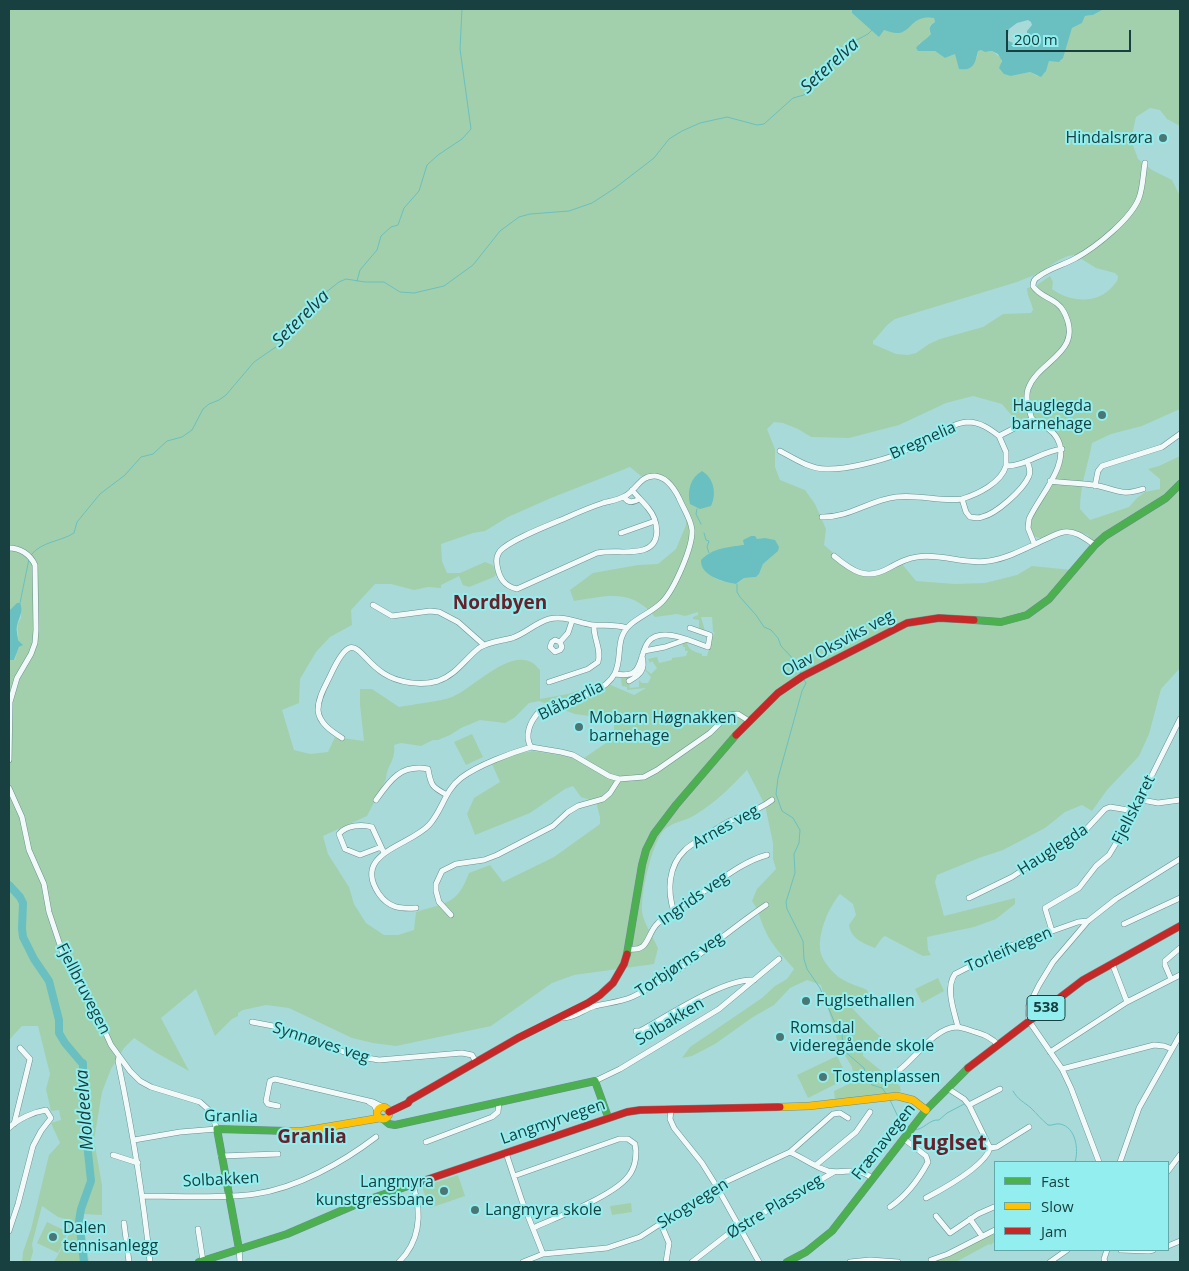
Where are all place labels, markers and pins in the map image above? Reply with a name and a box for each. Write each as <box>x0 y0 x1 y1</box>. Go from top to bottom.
place label: Hindalsrøra <box>1065 128 1153 148</box>
marker: Hindalsrøra <box>1157 132 1169 144</box>
place label: Hauglegda barnehage <box>1012 396 1092 434</box>
marker: Hauglegda barnehage <box>1096 409 1108 421</box>
place label: Mobarn Høgnakken barnehage <box>589 708 737 746</box>
marker: Mobarn Høgnakken barnehage <box>573 721 585 733</box>
place label: Fuglsethallen <box>816 991 915 1011</box>
marker: Fuglsethallen <box>800 995 812 1007</box>
place label: Romsdal videregående skole <box>790 1018 934 1056</box>
marker: Romsdal videregående skole <box>774 1031 786 1043</box>
place label: Tostenplassen <box>833 1067 940 1087</box>
marker: Tostenplassen <box>817 1071 829 1083</box>
place label: Langmyra kunstgressbane <box>316 1172 434 1210</box>
marker: Langmyra kunstgressbane <box>438 1185 450 1197</box>
place label: Langmyra skole <box>485 1200 602 1220</box>
marker: Langmyra skole <box>469 1204 481 1216</box>
place label: Dalen tennisanlegg <box>63 1218 158 1256</box>
marker: Dalen tennisanlegg <box>47 1231 59 1243</box>

